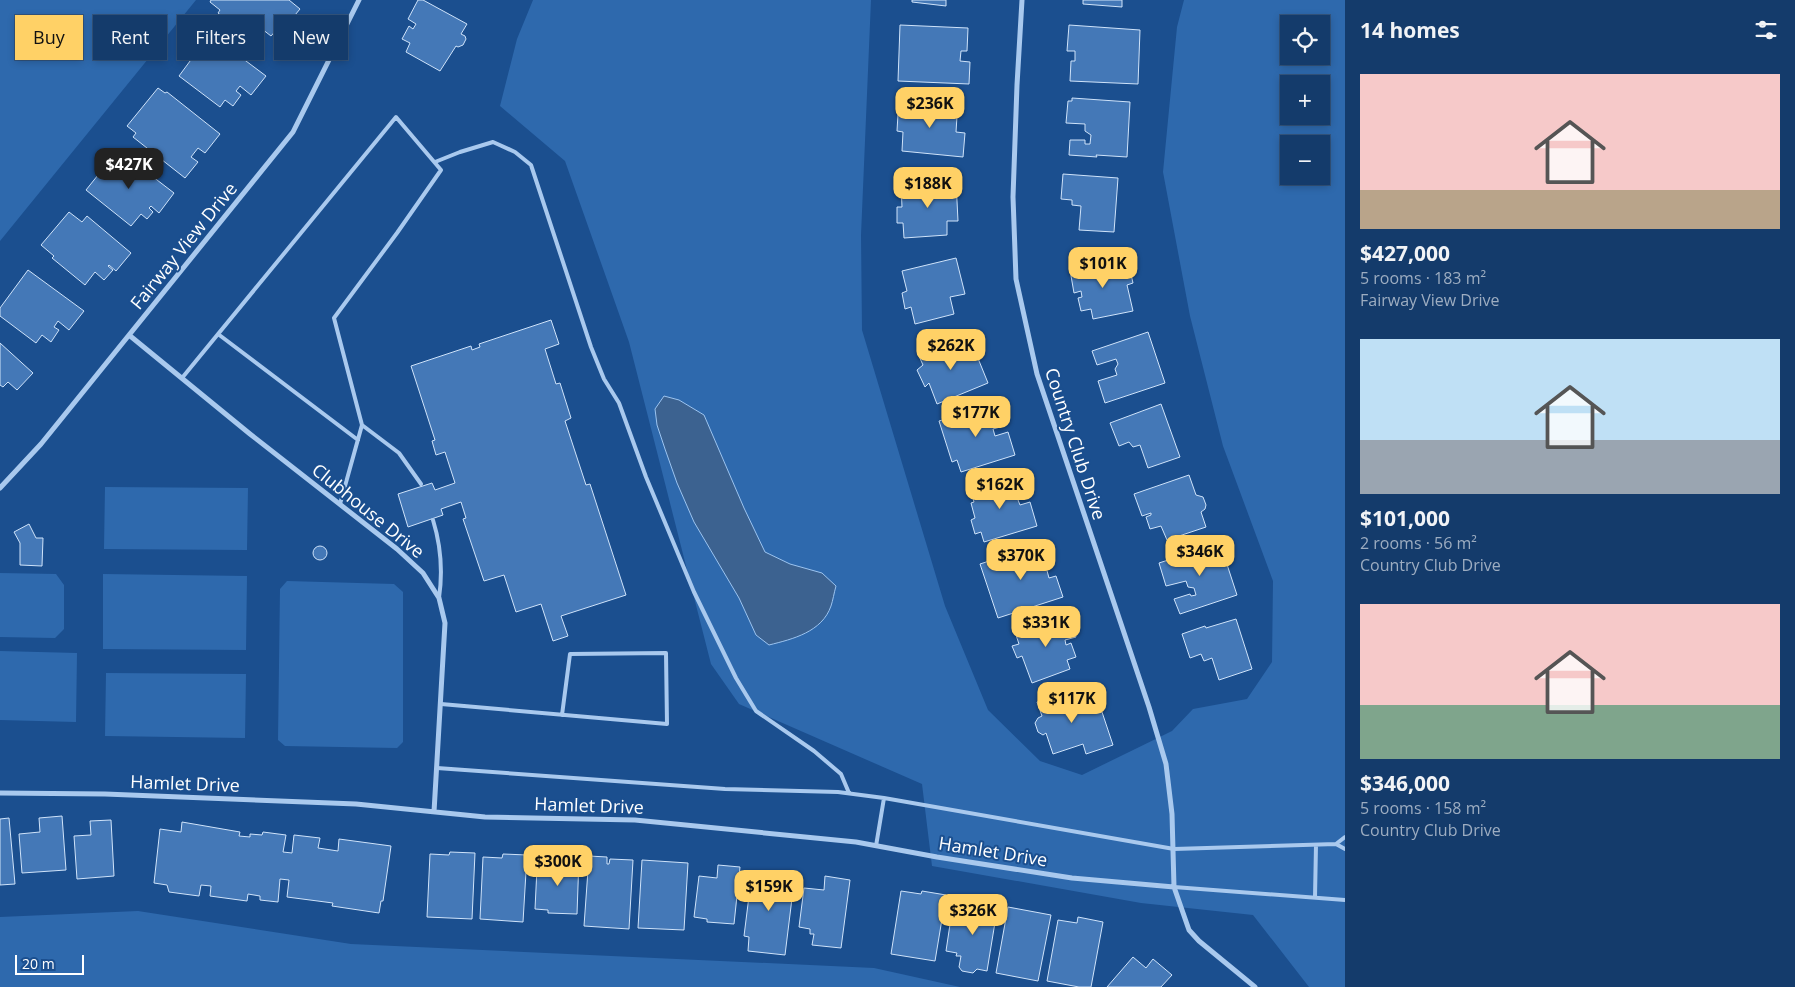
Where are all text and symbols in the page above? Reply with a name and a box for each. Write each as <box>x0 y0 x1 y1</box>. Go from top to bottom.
chip: Buy <box>15 15 83 60</box>
chip: Rent <box>93 15 167 60</box>
chip: Filters <box>177 15 264 60</box>
chip: New <box>274 15 348 60</box>
map controls <box>1280 15 1330 185</box>
button: locate <box>1280 15 1330 65</box>
text: 14 homes <box>1360 16 1460 44</box>
icon: filters <box>1752 16 1780 44</box>
button: + <box>1280 75 1330 125</box>
pin: $236K <box>895 86 965 129</box>
text: $236K <box>906 92 954 114</box>
icon: home <box>1525 107 1615 197</box>
button: − <box>1280 135 1330 185</box>
pin: $427K <box>94 148 164 190</box>
text: $427K <box>105 153 153 175</box>
pin: $188K <box>893 166 963 209</box>
text: $188K <box>904 172 952 194</box>
street label: Fairway View Drive <box>125 177 242 314</box>
text: $427,000 <box>1360 239 1450 267</box>
pin: $101K <box>1068 246 1138 289</box>
text: $101K <box>1079 252 1127 274</box>
text: 5 rooms · 183 m² <box>1360 267 1486 289</box>
text: Fairway View Drive <box>1360 289 1499 311</box>
pin: $262K <box>916 328 986 371</box>
text: $262K <box>927 334 975 356</box>
street label: Country Club Drive <box>1040 365 1112 523</box>
icon: home <box>1525 372 1615 462</box>
pin: $177K <box>941 396 1011 438</box>
text: $177K <box>952 401 1000 423</box>
street label: Clubhouse Drive <box>307 457 430 563</box>
pin: $162K <box>965 468 1035 510</box>
text: $162K <box>976 473 1024 495</box>
text: $101,000 <box>1360 504 1450 532</box>
text: 2 rooms · 56 m² <box>1360 532 1477 554</box>
pin: $346K <box>1165 534 1235 577</box>
pin: $370K <box>986 538 1056 581</box>
text: $346K <box>1176 540 1224 562</box>
text: $370K <box>997 544 1045 566</box>
text: Country Club Drive <box>1360 554 1501 576</box>
pin: $331K <box>1011 606 1081 648</box>
text: $331K <box>1022 611 1070 633</box>
icon: home <box>1525 637 1615 727</box>
pin: $117K <box>1037 682 1107 724</box>
text: $117K <box>1048 687 1096 709</box>
street label: Hamlet Drive <box>130 769 240 797</box>
text: $346,000 <box>1360 769 1450 797</box>
street label: Hamlet Drive <box>534 791 644 819</box>
text: 5 rooms · 158 m² <box>1360 797 1486 819</box>
text: Country Club Drive <box>1360 819 1501 841</box>
street label: Hamlet Drive <box>937 831 1049 871</box>
pin: $300K <box>523 844 593 887</box>
text: $300K <box>534 850 582 872</box>
pin: $159K <box>734 870 804 912</box>
text: $159K <box>745 875 793 897</box>
pin: $326K <box>938 894 1008 936</box>
text: $326K <box>949 899 997 921</box>
scale bar <box>15 952 84 975</box>
text: 20 m <box>22 954 55 973</box>

